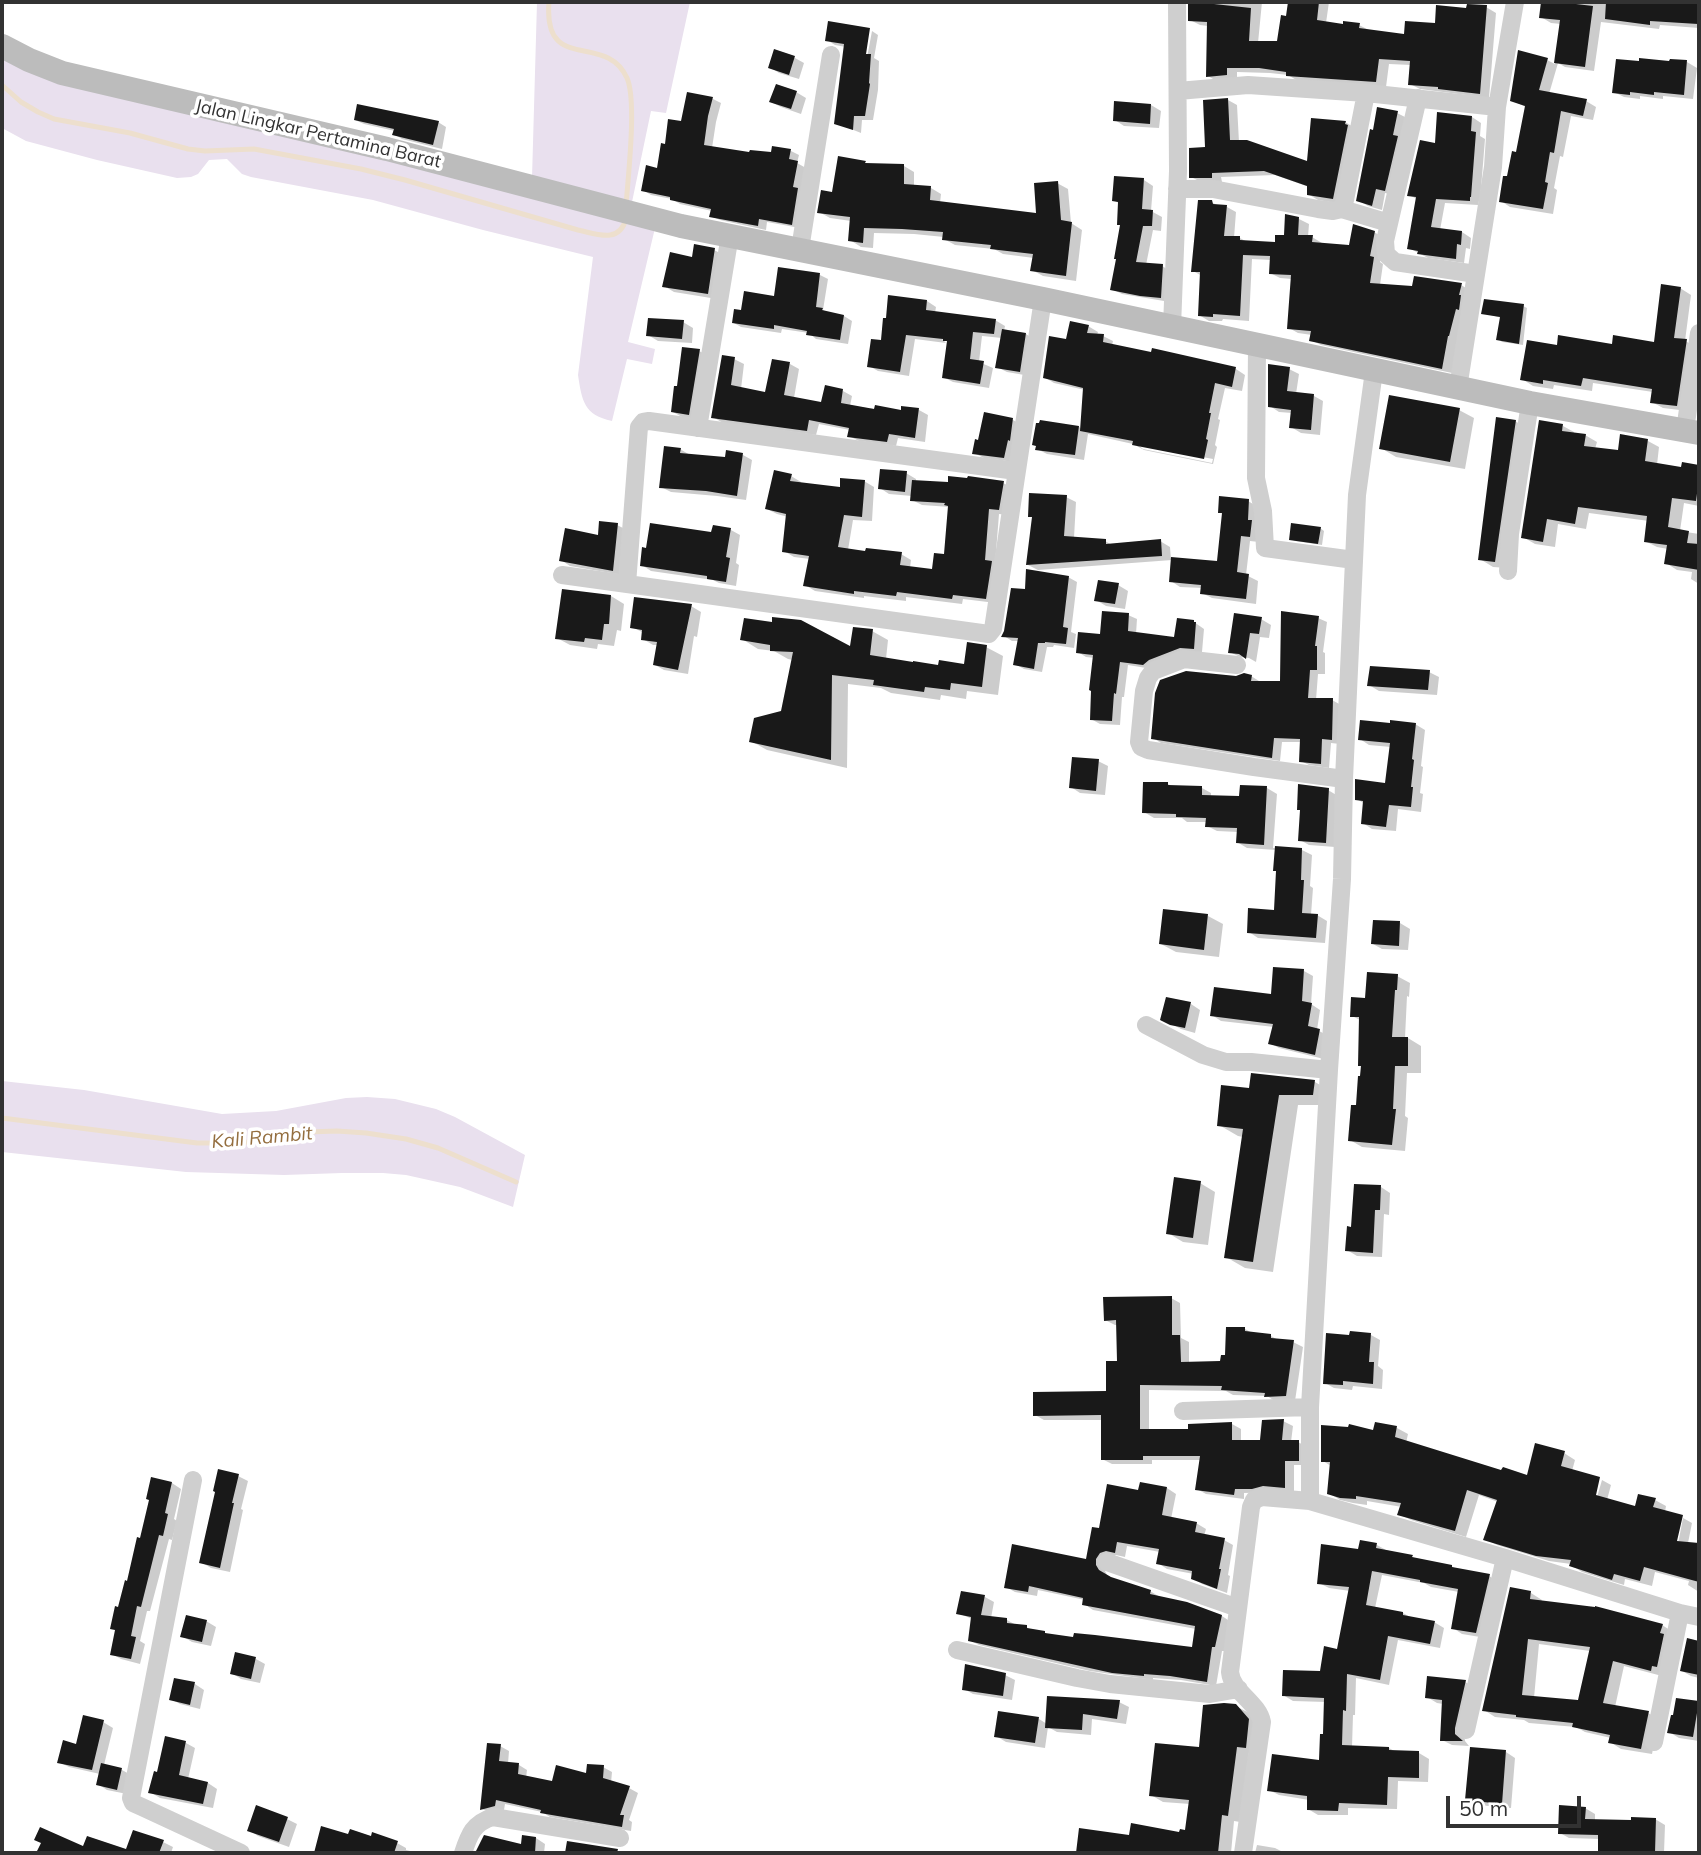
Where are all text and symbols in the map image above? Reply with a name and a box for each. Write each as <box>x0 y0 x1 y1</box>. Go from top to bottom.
street label: Jalan Lingkar Pertamina Barat <box>193 95 443 173</box>
water label: Kali Rambit <box>211 1122 313 1154</box>
scale bar <box>1449 1782 1584 1826</box>
text: 50 m <box>1459 1795 1508 1821</box>

